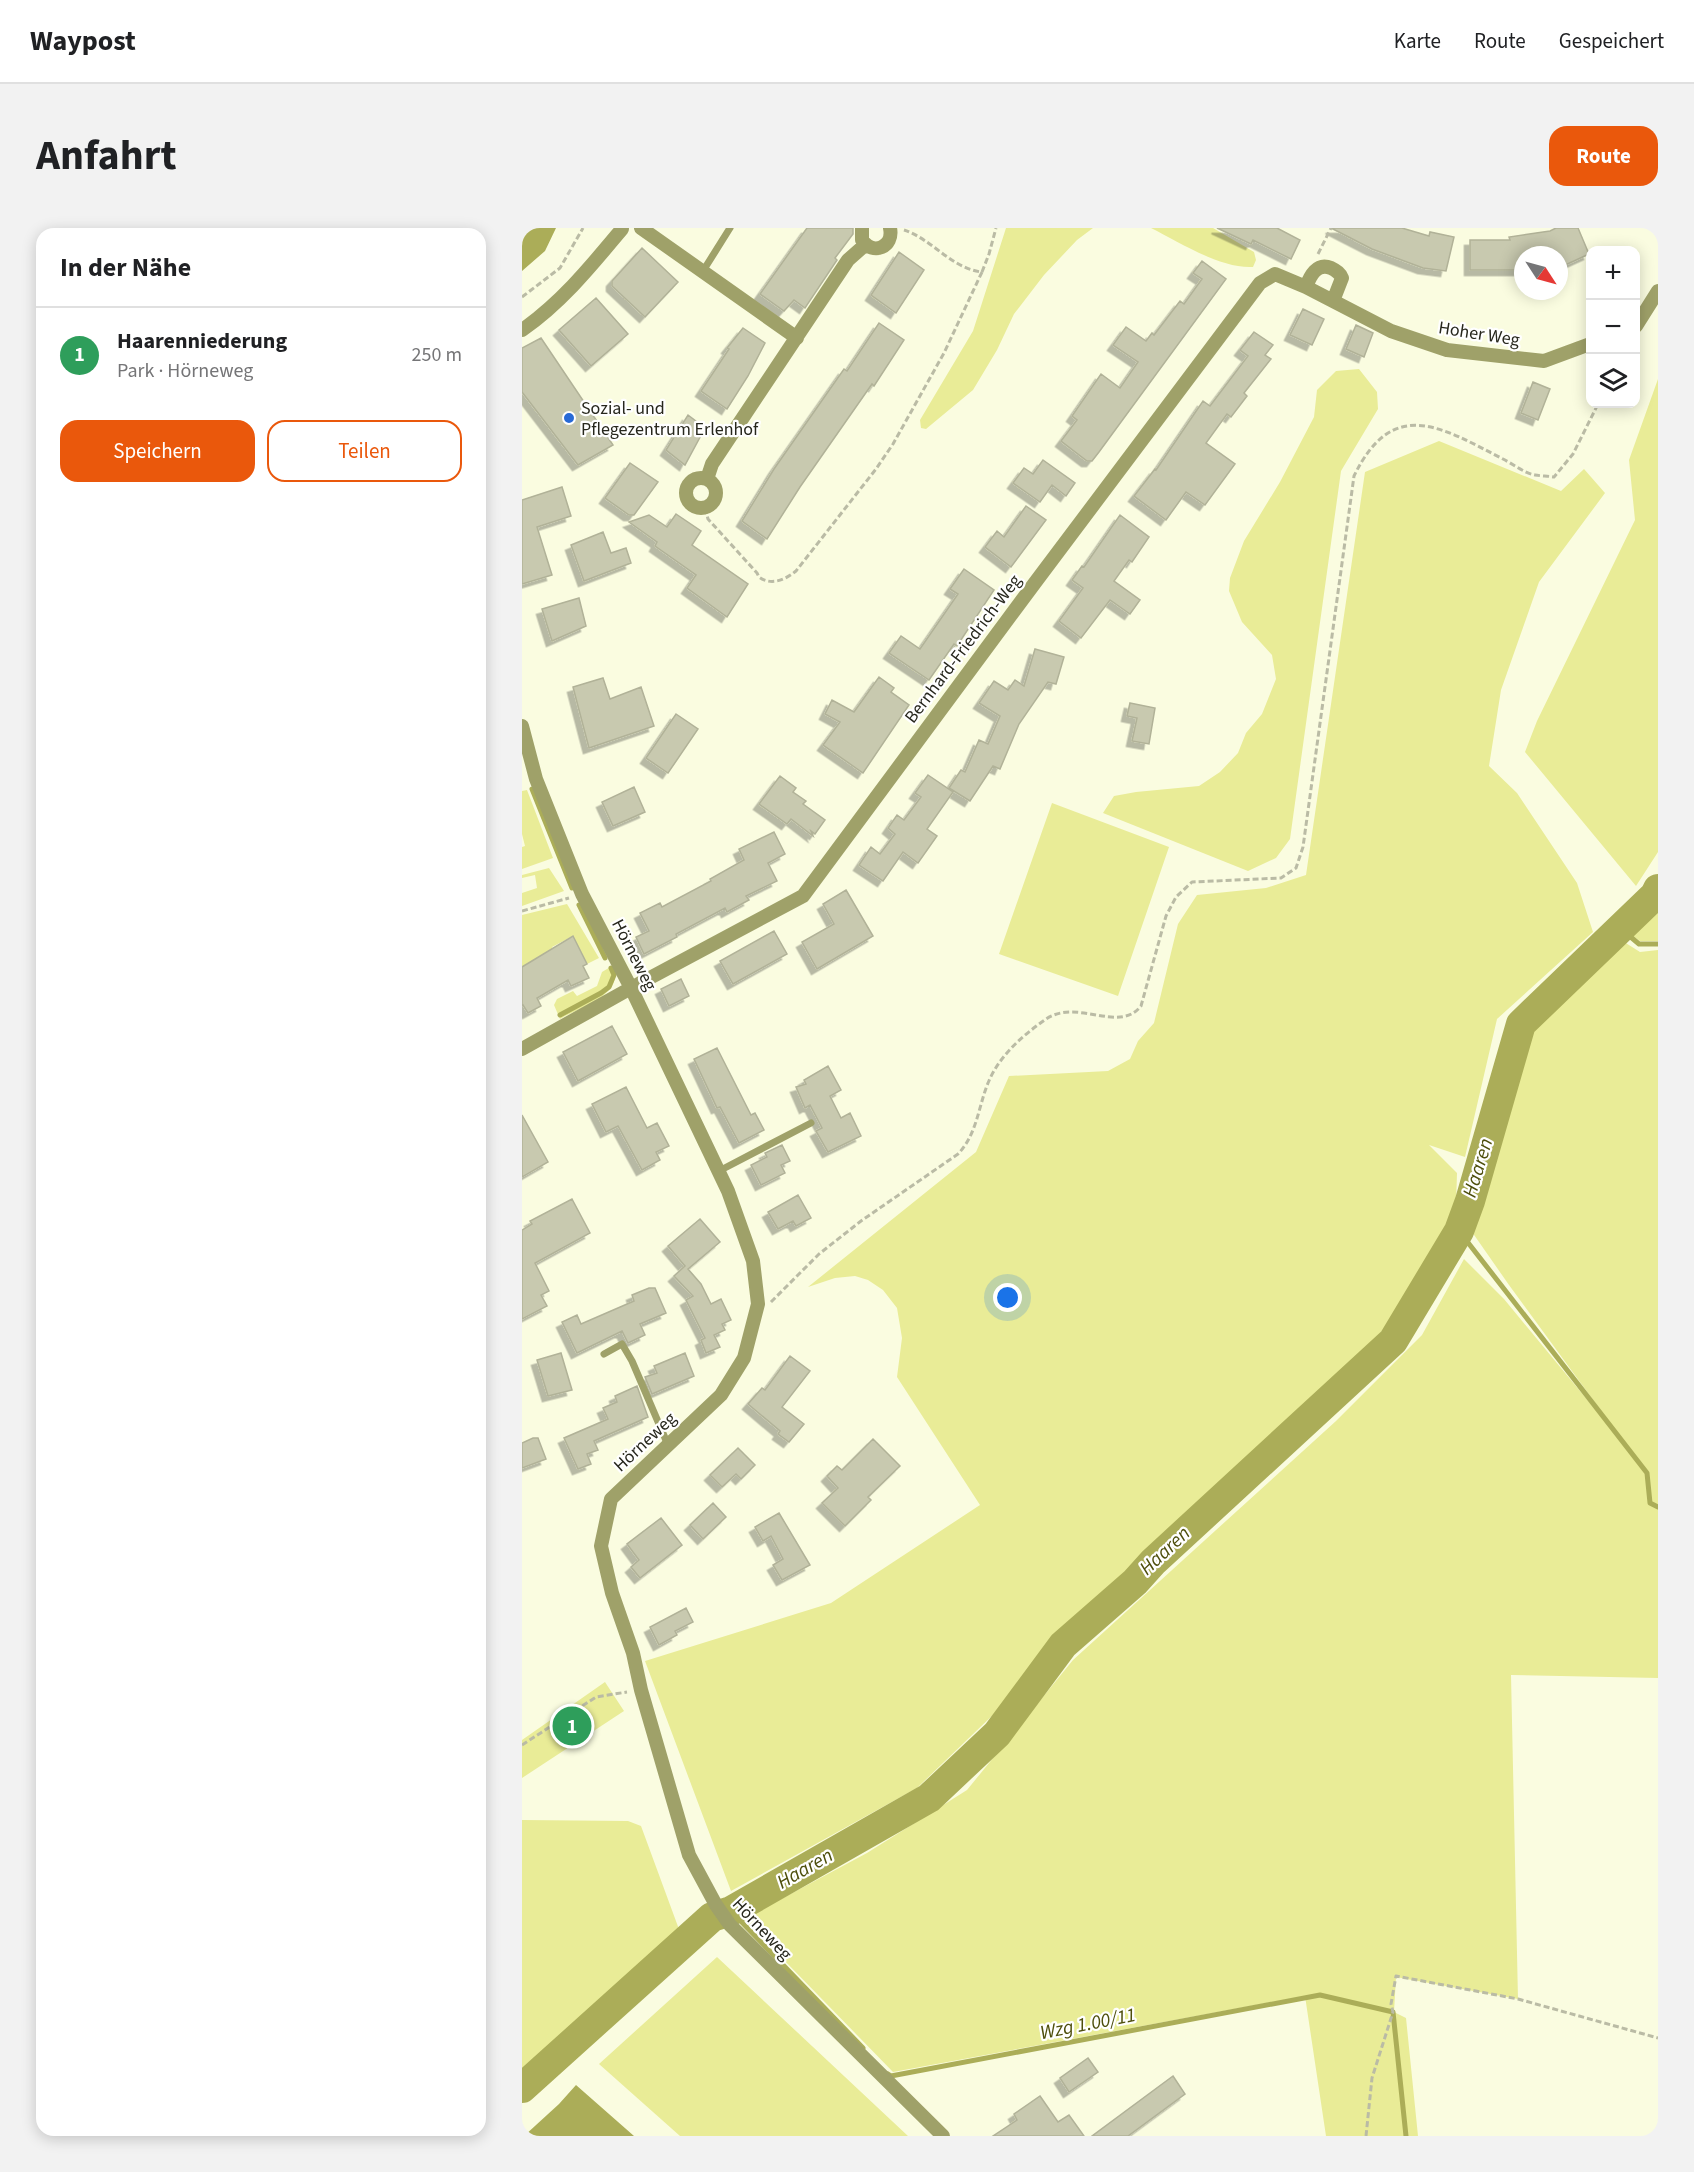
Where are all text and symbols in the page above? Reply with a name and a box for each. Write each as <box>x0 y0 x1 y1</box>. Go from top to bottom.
text: Waypost <box>30 21 136 61</box>
text: Karte <box>1394 26 1441 56</box>
text: Route <box>1474 26 1526 56</box>
text: Gespeichert <box>1559 26 1664 56</box>
text: Anfahrt <box>36 126 177 186</box>
button: Route <box>1549 126 1658 186</box>
north arrow <box>1514 246 1568 300</box>
map controls <box>1586 246 1640 408</box>
button: + <box>1586 246 1640 300</box>
text: In der Nähe <box>60 249 191 286</box>
button: − <box>1586 300 1640 354</box>
street label: Hoher Weg <box>1437 315 1521 353</box>
text: Haarenniederung <box>117 325 287 357</box>
text: 1 <box>74 341 85 369</box>
text: 250 m <box>412 341 462 369</box>
button: layers <box>1586 354 1640 408</box>
text: Park · Hörneweg <box>117 357 253 385</box>
place label: Sozial- und Pflegezentrum Erlenhof <box>581 396 759 442</box>
marker: Sozial- und Pflegezentrum Erlenhof <box>562 411 576 425</box>
button: Speichern <box>60 420 255 482</box>
button: Teilen <box>267 420 462 482</box>
street label: Bernhard-Friedrich-Weg <box>899 569 1027 729</box>
street label: Hörneweg <box>605 915 663 995</box>
water label: Haaren <box>1456 1135 1500 1201</box>
your location <box>993 1283 1022 1312</box>
street label: Hörneweg <box>608 1406 682 1478</box>
water label: Haaren <box>1133 1520 1197 1582</box>
pin: 1 <box>553 1704 592 1748</box>
water label: Haaren <box>772 1842 838 1896</box>
street label: Hörneweg <box>726 1892 798 1966</box>
water label: Wzg 1.00/11 <box>1038 2001 1138 2047</box>

